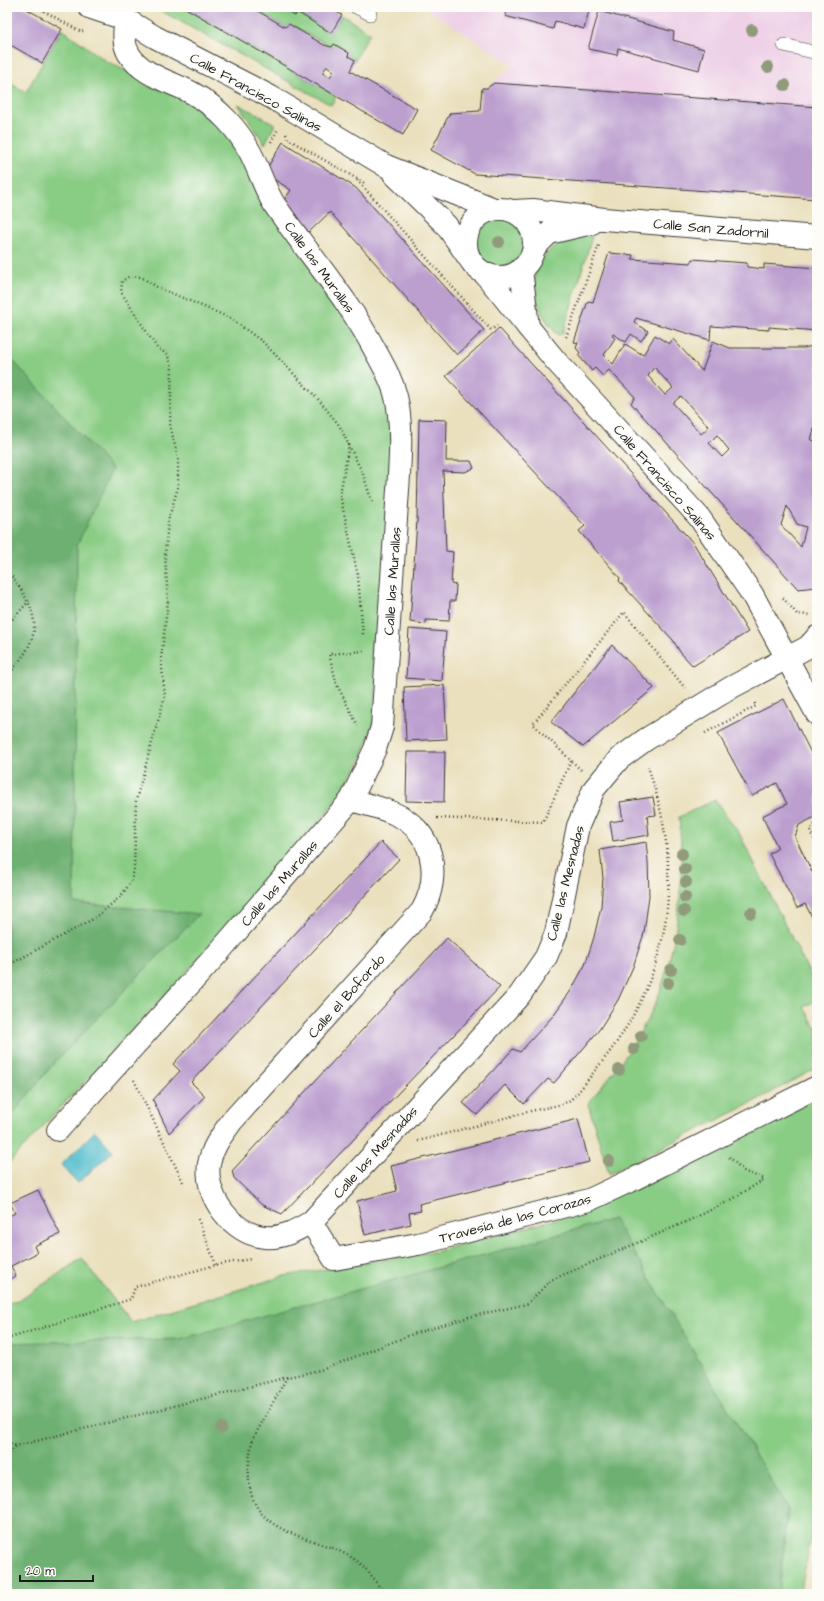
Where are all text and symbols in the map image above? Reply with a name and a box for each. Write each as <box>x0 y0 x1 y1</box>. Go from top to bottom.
street label: Calle Francisco Salinas <box>186 48 325 138</box>
street label: Calle San Zadornil <box>652 214 769 244</box>
street label: Calle las Murallas <box>279 218 359 317</box>
street label: Calle Francisco Salinas <box>608 420 720 545</box>
street label: Calle las Murallas <box>379 526 407 636</box>
street label: Calle las Mesnadas <box>542 823 590 943</box>
street label: Calle las Murallas <box>237 836 323 931</box>
street label: Calle el Bofordo <box>304 950 390 1043</box>
street label: Calle las Mesnadas <box>329 1102 423 1203</box>
street label: Travesía de las Corazas <box>437 1189 593 1249</box>
scale bar <box>20 1557 93 1583</box>
text: 20 m <box>26 1563 55 1580</box>

